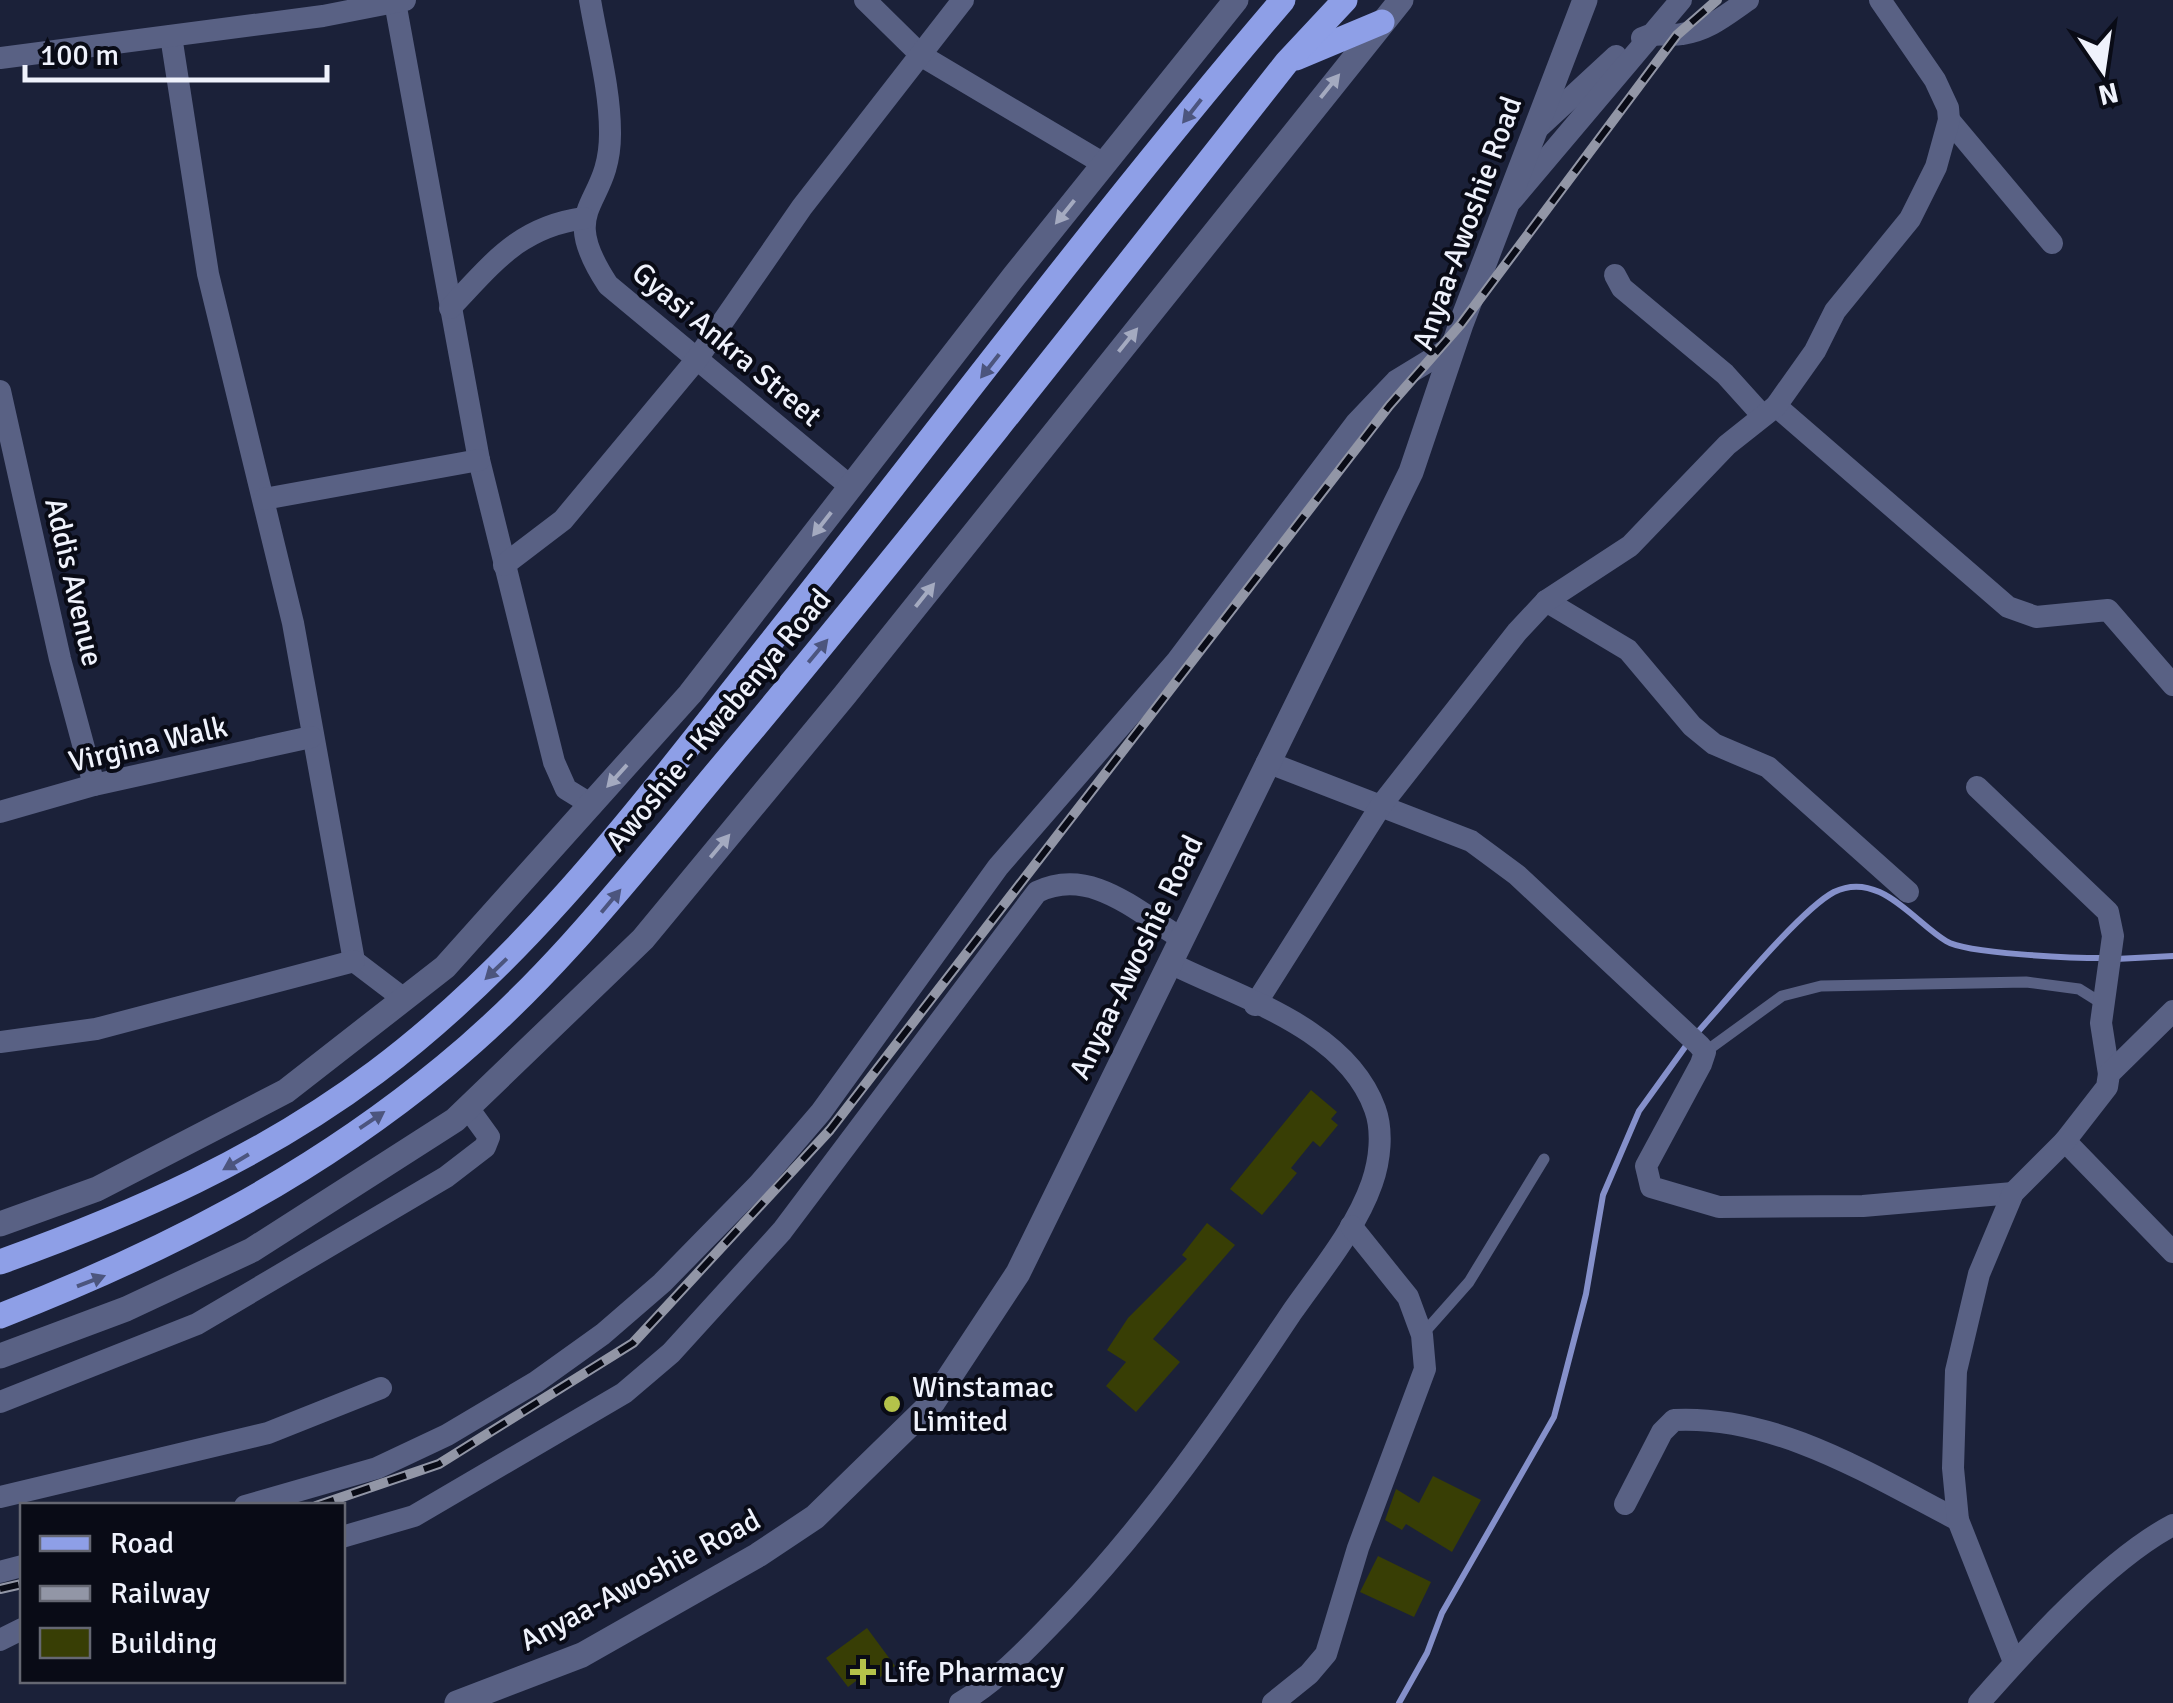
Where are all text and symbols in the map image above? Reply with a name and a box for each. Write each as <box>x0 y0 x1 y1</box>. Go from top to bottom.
scale bar <box>25 20 328 82</box>
north arrow <box>2053 20 2153 120</box>
text: 100 m <box>40 37 119 74</box>
one-way arrow <box>1319 74 1340 99</box>
text: N <box>2095 75 2122 112</box>
street label: Anyaa-Awoshie Road <box>1404 91 1531 355</box>
one-way arrow <box>1183 98 1203 124</box>
one-way arrow <box>1055 200 1076 225</box>
street label: Gyasi Ankra Street <box>624 254 829 435</box>
one-way arrow <box>1117 328 1138 353</box>
one-way arrow <box>980 352 1001 378</box>
street label: Addis Avenue <box>36 494 111 670</box>
one-way arrow <box>813 511 833 537</box>
street label: Awoshie - Kwabenya Road <box>598 582 839 859</box>
one-way arrow <box>914 582 935 607</box>
one-way arrow <box>807 638 828 663</box>
street label: Virgina Walk <box>65 708 231 781</box>
one-way arrow <box>607 763 629 788</box>
street label: Anyaa-Awoshie Road <box>1061 829 1212 1085</box>
one-way arrow <box>709 834 730 859</box>
one-way arrow <box>599 888 621 913</box>
one-way arrow <box>485 956 509 980</box>
one-way arrow <box>359 1112 386 1130</box>
one-way arrow <box>222 1153 250 1170</box>
one-way arrow <box>76 1272 106 1288</box>
place label: Winstamac Limited <box>912 1369 1054 1440</box>
marker: Winstamac Limited <box>881 1393 903 1415</box>
street label: Anyaa-Awoshie Road <box>514 1501 767 1659</box>
legend <box>20 1503 345 1683</box>
text: Road <box>110 1525 174 1562</box>
text: Railway <box>110 1575 210 1612</box>
text: Building <box>110 1625 217 1662</box>
place label: Life Pharmacy <box>883 1654 1064 1691</box>
marker: Life Pharmacy <box>852 1661 874 1683</box>

